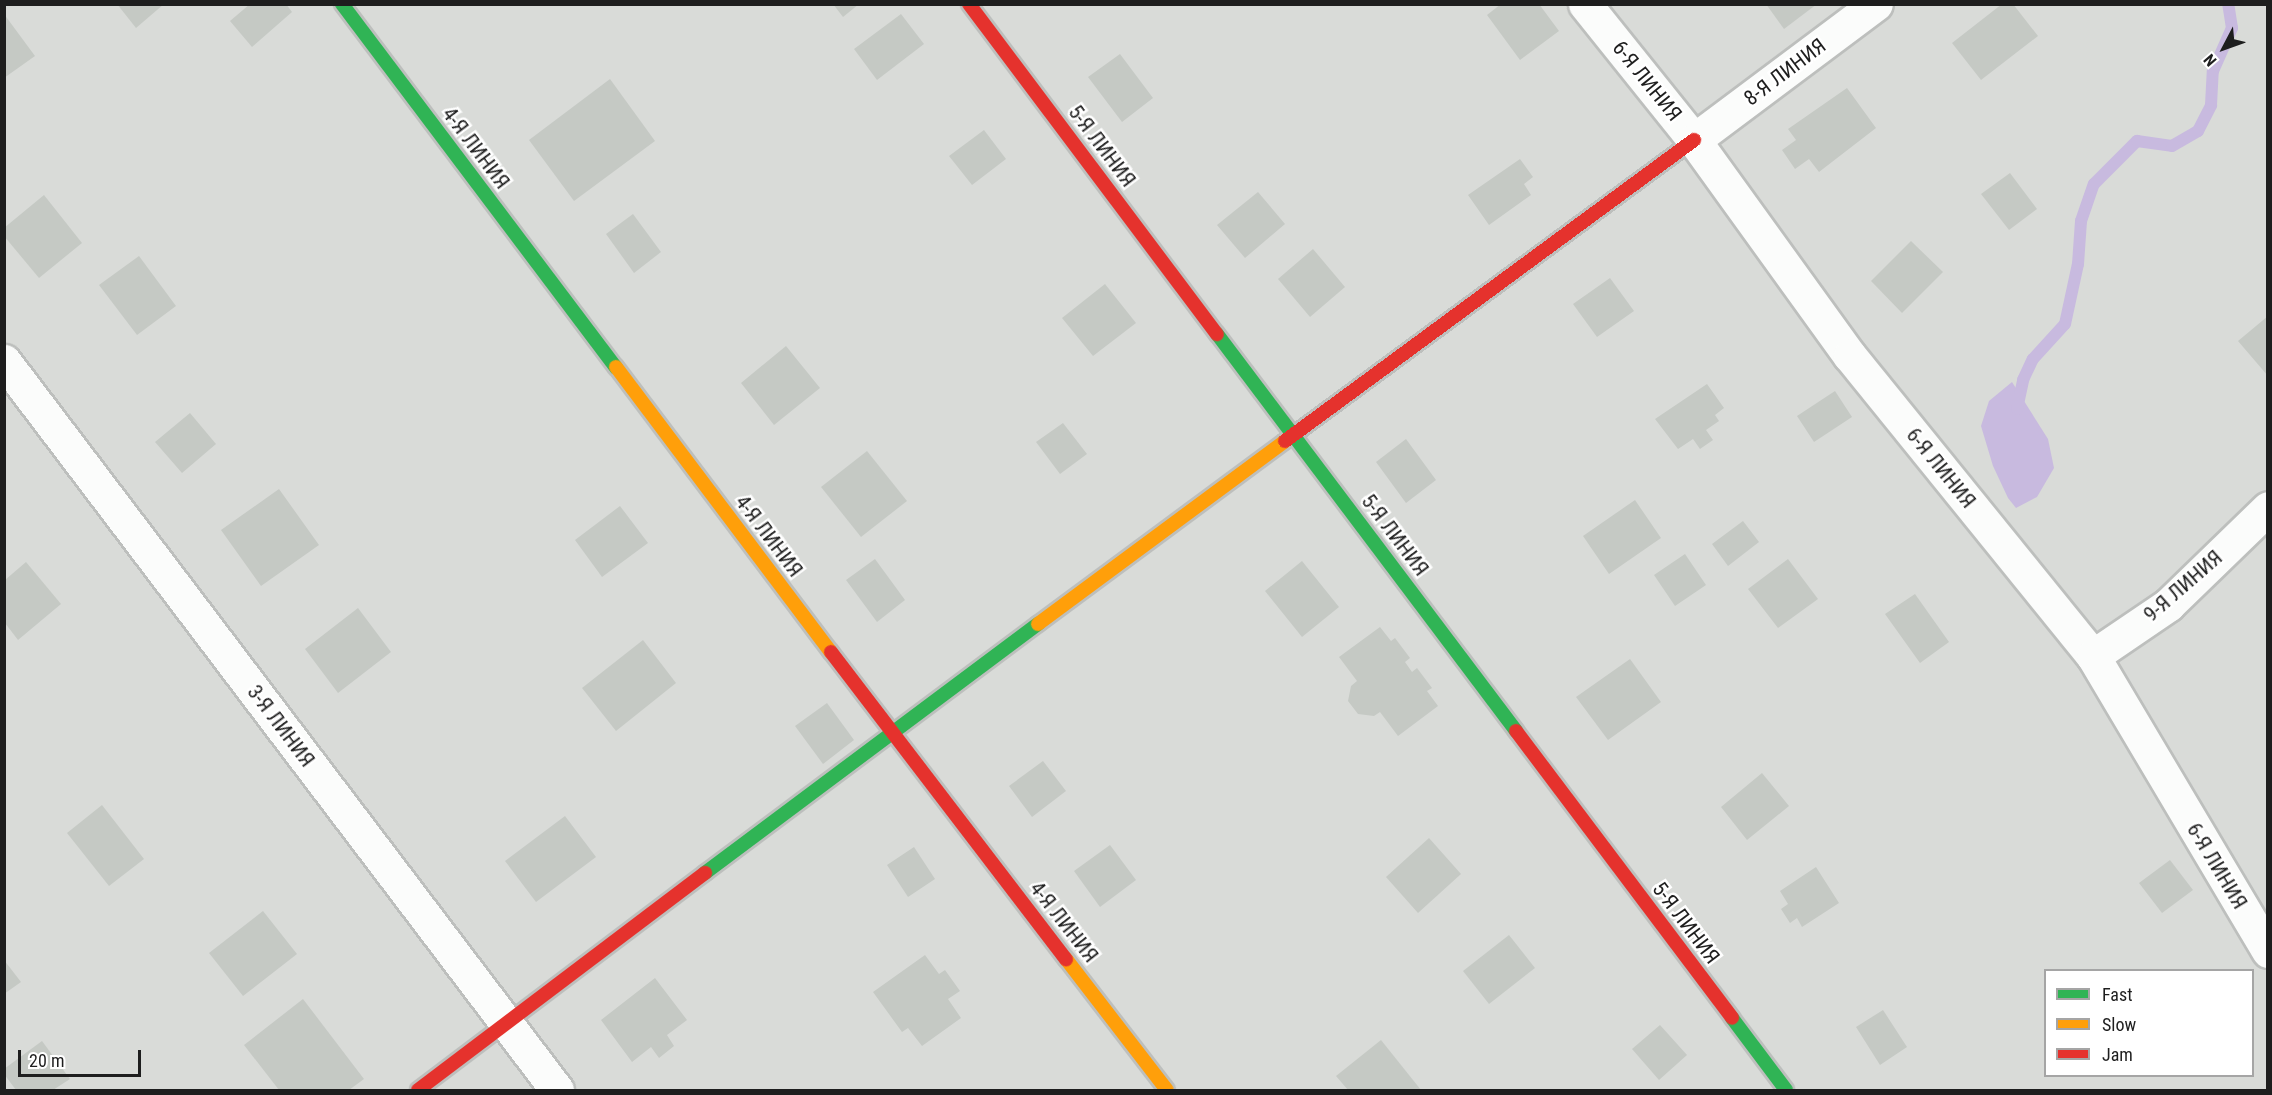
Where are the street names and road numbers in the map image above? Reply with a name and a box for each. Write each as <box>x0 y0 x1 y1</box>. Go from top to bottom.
street label: 8-Я ЛИНИЯ <box>1739 33 1831 111</box>
street label: 6-Я ЛИНИЯ <box>1607 36 1687 126</box>
street label: 5-Я ЛИНИЯ <box>1063 100 1141 192</box>
street label: 4-Я ЛИНИЯ <box>437 102 515 194</box>
street label: 6-Я ЛИНИЯ <box>1901 423 1981 513</box>
street label: 5-Я ЛИНИЯ <box>1356 489 1434 581</box>
street label: 4-Я ЛИНИЯ <box>730 490 808 582</box>
street label: 9-Я ЛИНИЯ <box>2139 545 2227 627</box>
street label: 3-Я ЛИНИЯ <box>242 680 320 772</box>
street label: 6-Я ЛИНИЯ <box>2181 818 2253 914</box>
street label: 4-Я ЛИНИЯ <box>1025 876 1103 968</box>
street label: 5-Я ЛИНИЯ <box>1647 877 1725 969</box>

